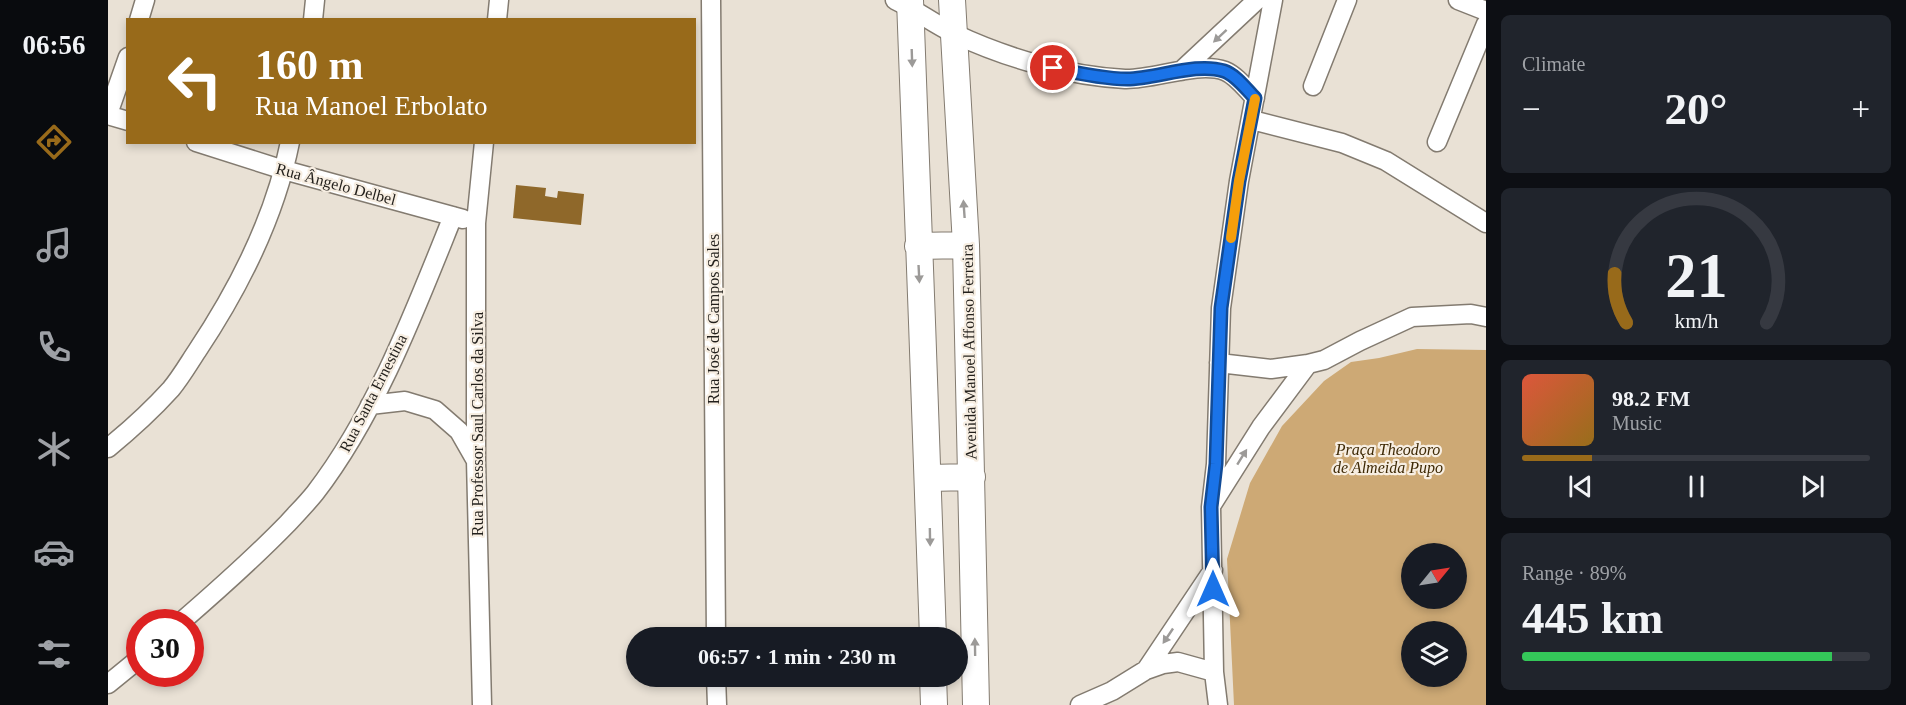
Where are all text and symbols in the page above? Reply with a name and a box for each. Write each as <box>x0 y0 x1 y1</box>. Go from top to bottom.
one-way arrow <box>1213 29 1228 43</box>
text: 06:56 <box>23 30 86 60</box>
icon: left <box>156 42 234 120</box>
text: 160 m <box>255 42 364 88</box>
pin <box>1027 42 1078 93</box>
one-way arrow <box>907 49 917 68</box>
icon: arrive <box>1036 51 1069 84</box>
text: Climate <box>1522 53 1585 75</box>
text: 20° <box>1665 84 1728 134</box>
text: Rua Manoel Erbolato <box>255 91 487 121</box>
text: − <box>1522 91 1541 127</box>
text: + <box>1851 91 1870 127</box>
icon: directions <box>33 121 75 163</box>
street label: Rua Ângelo Delbel <box>274 159 399 209</box>
one-way arrow <box>959 199 969 218</box>
icon: music <box>33 224 75 266</box>
street label: Rua José de Campos Sales <box>705 234 723 404</box>
text: 21 <box>1665 241 1727 310</box>
street label: Avenida Manoel Affonso Ferreira <box>959 244 979 460</box>
one-way arrow <box>914 265 923 284</box>
text: km/h <box>1674 310 1718 334</box>
street label: Rua Professor Saul Carlos da Silva <box>469 312 486 536</box>
icon: phone <box>33 326 75 368</box>
street label: Rua Santa Ernestina <box>336 331 410 455</box>
text: 98.2 FM <box>1612 386 1690 411</box>
text: Music <box>1612 412 1662 434</box>
icon: climate <box>33 428 75 470</box>
park label: Praça Theodoro de Almeida Pupo <box>1333 441 1443 477</box>
one-way arrow <box>1236 450 1248 466</box>
icon: previous <box>1564 470 1597 503</box>
icon: pause <box>1680 470 1713 503</box>
icon: next <box>1796 470 1829 503</box>
one-way arrow <box>925 527 935 546</box>
icon: car <box>33 531 75 573</box>
north arrow <box>1401 543 1467 609</box>
map controls <box>1401 543 1467 687</box>
position arrow <box>1181 557 1245 621</box>
text: Range · 89% <box>1522 562 1626 584</box>
text: 445 km <box>1522 593 1663 643</box>
speed limit sign: 30 <box>126 609 204 687</box>
button: layers <box>1401 621 1467 687</box>
one-way arrow <box>1163 627 1174 644</box>
icon: filters <box>33 633 75 675</box>
one-way arrow <box>970 637 980 656</box>
text: 06:57 · 1 min · 230 m <box>698 644 896 669</box>

